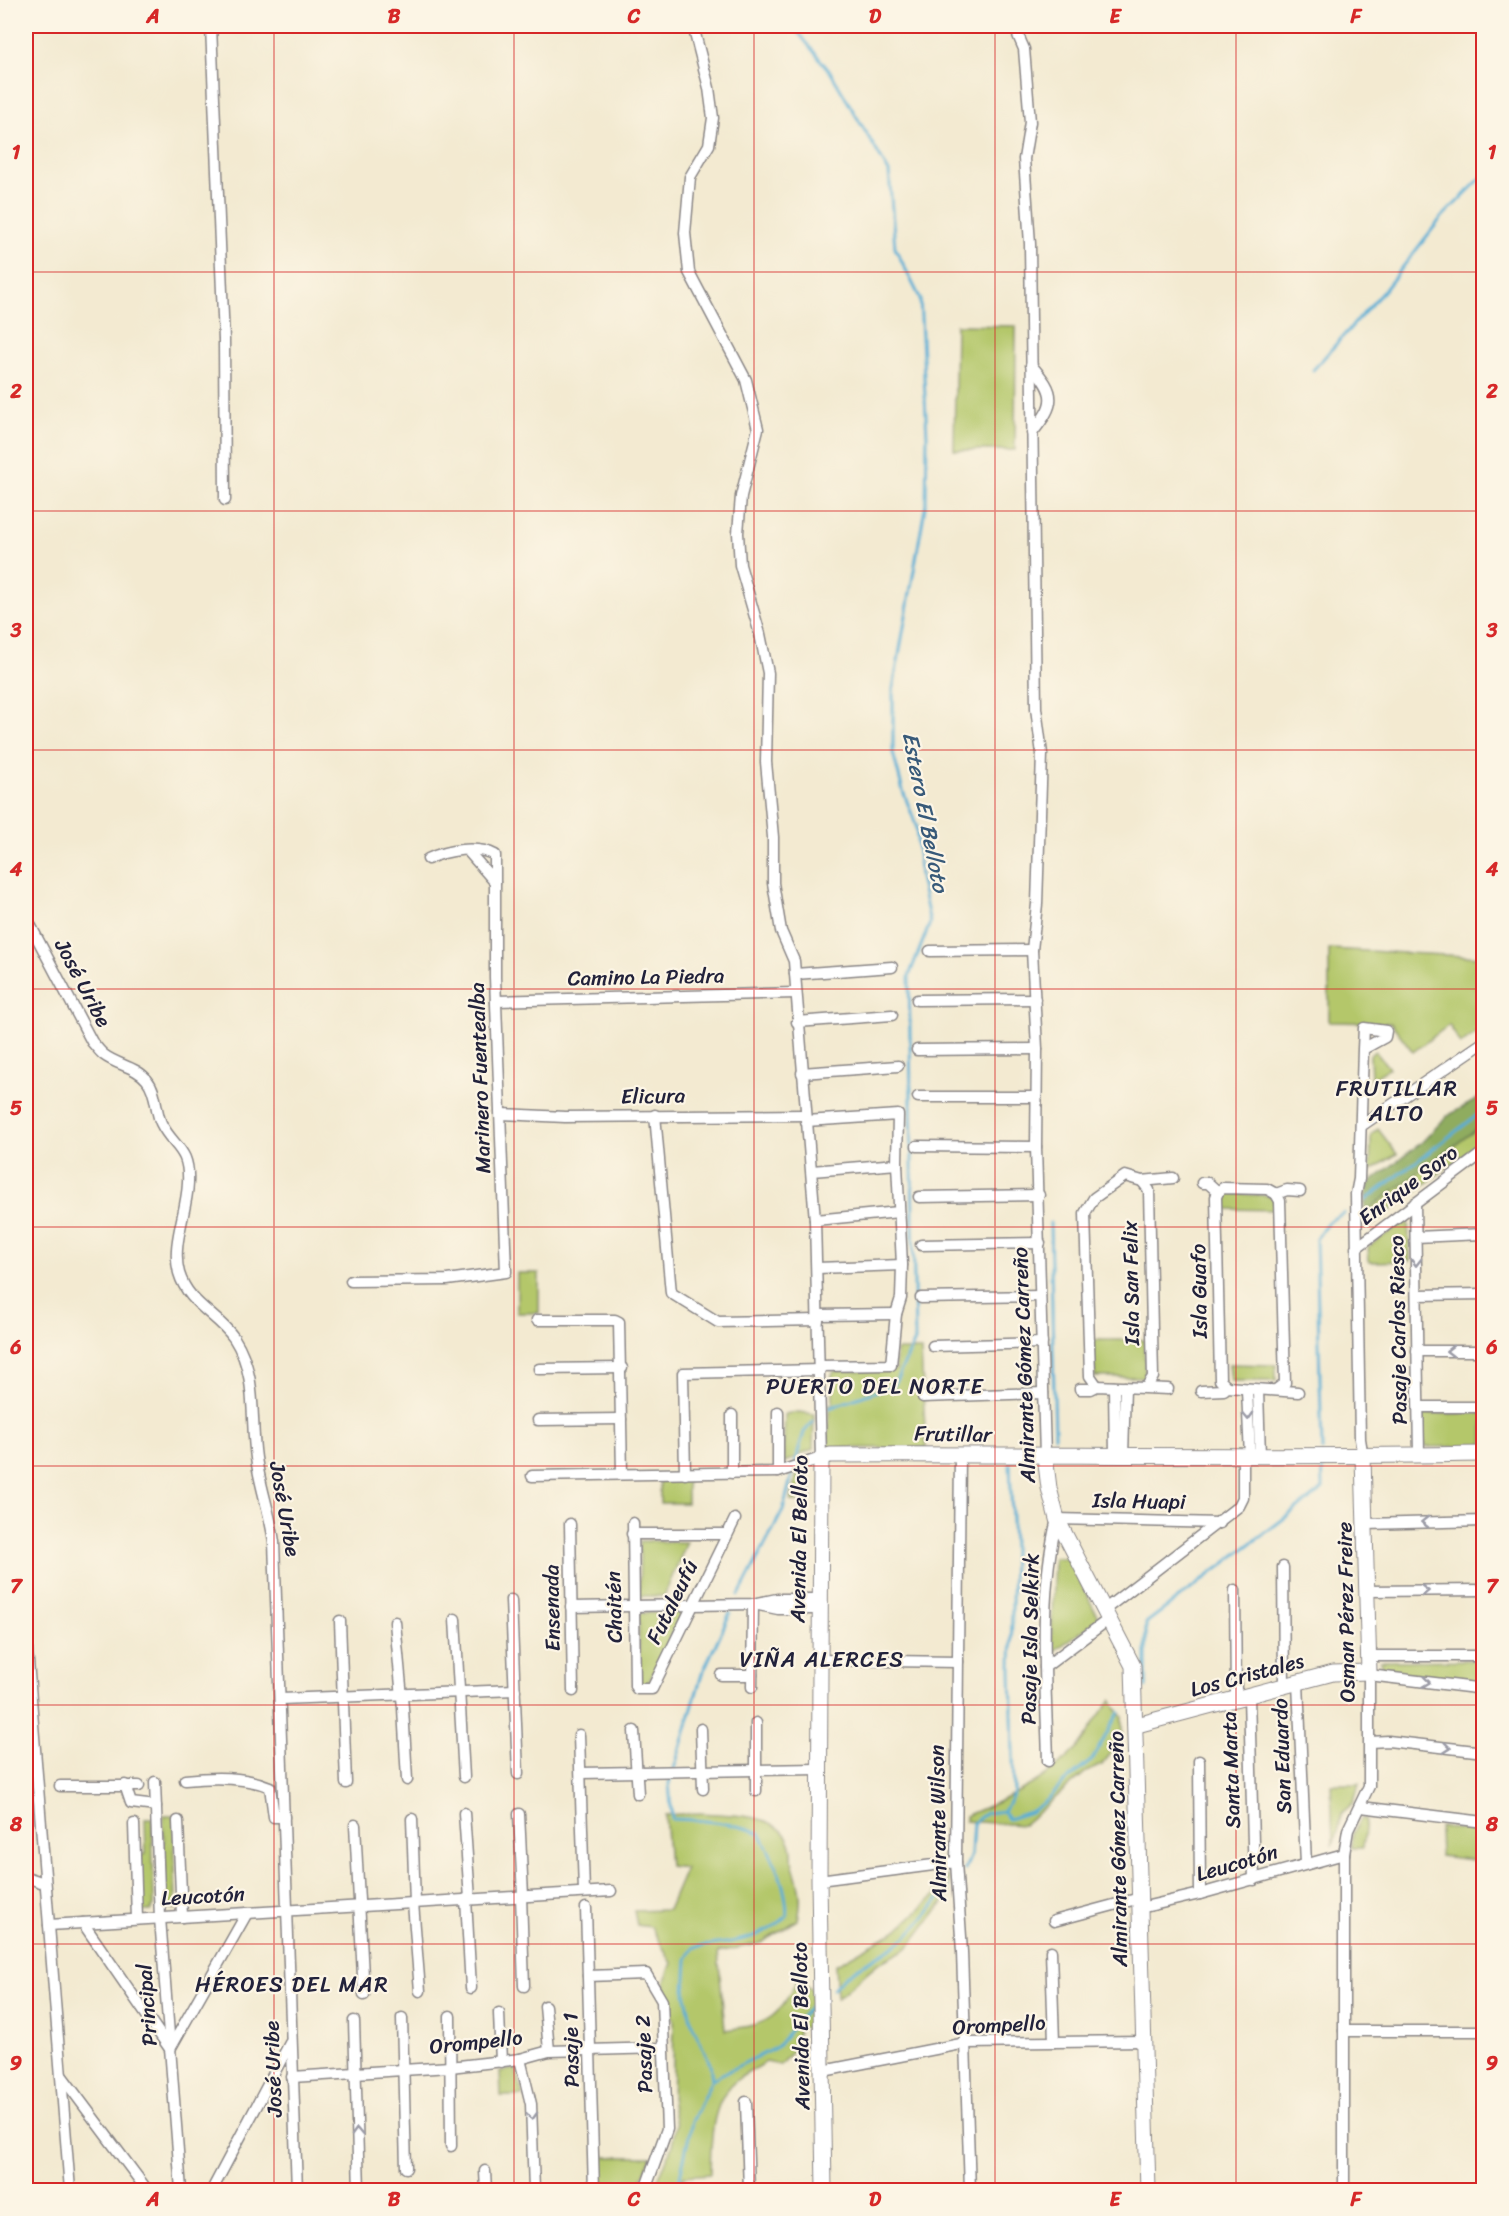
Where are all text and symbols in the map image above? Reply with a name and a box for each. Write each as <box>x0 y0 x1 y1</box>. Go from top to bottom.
text: A <box>145 0 160 34</box>
text: B <box>388 0 401 34</box>
text: C <box>627 0 641 34</box>
text: D <box>869 0 882 34</box>
text: E <box>1109 0 1122 34</box>
text: F <box>1350 0 1363 34</box>
text: 1 <box>12 135 21 170</box>
text: 1 <box>1488 135 1497 170</box>
text: 2 <box>9 374 22 409</box>
text: 2 <box>1485 374 1498 409</box>
text: 3 <box>10 613 22 648</box>
text: 3 <box>1486 613 1498 648</box>
water label: Estero El Belloto <box>891 729 960 897</box>
text: 4 <box>9 852 23 887</box>
text: 4 <box>1485 852 1499 887</box>
street label: José Uribe <box>43 931 122 1034</box>
street label: Camino La Piedra <box>567 957 725 997</box>
street label: Marinero Fuentealba <box>458 981 502 1174</box>
district label: FRUTILLAR ALTO <box>1336 1069 1458 1133</box>
street label: Elicura <box>621 1076 686 1116</box>
text: 5 <box>10 1091 22 1126</box>
text: 5 <box>1486 1091 1498 1126</box>
street label: Enrique Soro <box>1350 1134 1467 1236</box>
street label: Isla San Felix <box>1111 1220 1151 1347</box>
street label: Pasaje Carlos Riesco <box>1377 1235 1419 1425</box>
street label: Isla Guafo <box>1179 1243 1219 1340</box>
street label: Almirante Gómez Carreño <box>1001 1246 1047 1485</box>
one-way arrow <box>1410 1257 1423 1266</box>
text: 6 <box>9 1330 22 1365</box>
text: 6 <box>1485 1330 1498 1365</box>
one-way arrow <box>1446 1345 1455 1357</box>
district label: PUERTO DEL NORTE <box>766 1367 984 1406</box>
one-way arrow <box>1242 1412 1255 1421</box>
street label: Frutillar <box>914 1414 993 1454</box>
street label: Avenida El Belloto <box>779 1455 819 1624</box>
street label: José Uribe <box>258 1457 312 1560</box>
street label: Isla Huapi <box>1091 1481 1187 1521</box>
one-way arrow <box>1421 1516 1430 1529</box>
street label: Osman Pérez Freire <box>1325 1521 1367 1703</box>
street label: Futaleufú <box>635 1552 709 1651</box>
street label: Pasaje Isla Selkirk <box>1010 1553 1050 1725</box>
street label: Ensenada <box>532 1564 572 1652</box>
text: 7 <box>10 1569 23 1604</box>
text: 7 <box>1486 1569 1499 1604</box>
street label: Chaitén <box>594 1571 634 1643</box>
one-way arrow <box>1421 1584 1430 1597</box>
district label: VIÑA ALERCES <box>739 1640 905 1679</box>
street label: Los Cristales <box>1186 1641 1309 1708</box>
one-way arrow <box>1422 1675 1431 1687</box>
street label: San Eduardo <box>1261 1697 1303 1814</box>
street label: Santa Marta <box>1210 1710 1252 1829</box>
street label: Almirante Gómez Carreño <box>1097 1730 1139 1968</box>
one-way arrow <box>1443 1742 1452 1754</box>
street label: Almirante Wilson <box>918 1744 958 1903</box>
text: 8 <box>9 1807 23 1842</box>
text: 8 <box>1485 1807 1499 1842</box>
street label: Leucotón <box>1191 1833 1283 1893</box>
street label: Leucotón <box>160 1875 246 1917</box>
street label: Avenida El Belloto <box>781 1942 821 2111</box>
street label: Principal <box>125 1962 169 2047</box>
district label: HÉROES DEL MAR <box>195 1965 389 2004</box>
street label: Orompello <box>951 2004 1047 2046</box>
street label: Pasaje 1 <box>551 2012 591 2088</box>
street label: Pasaje 2 <box>624 2014 664 2094</box>
street label: Orompello <box>428 2018 524 2066</box>
street label: José Uribe <box>252 2020 294 2119</box>
text: 9 <box>10 2046 22 2081</box>
text: 9 <box>1486 2046 1498 2081</box>
one-way arrow <box>526 2112 538 2121</box>
one-way arrow <box>350 2128 363 2137</box>
text: A <box>145 2182 160 2216</box>
text: B <box>388 2182 401 2216</box>
text: C <box>627 2182 641 2216</box>
text: D <box>869 2182 882 2216</box>
text: E <box>1109 2182 1122 2216</box>
text: F <box>1350 2182 1363 2216</box>

